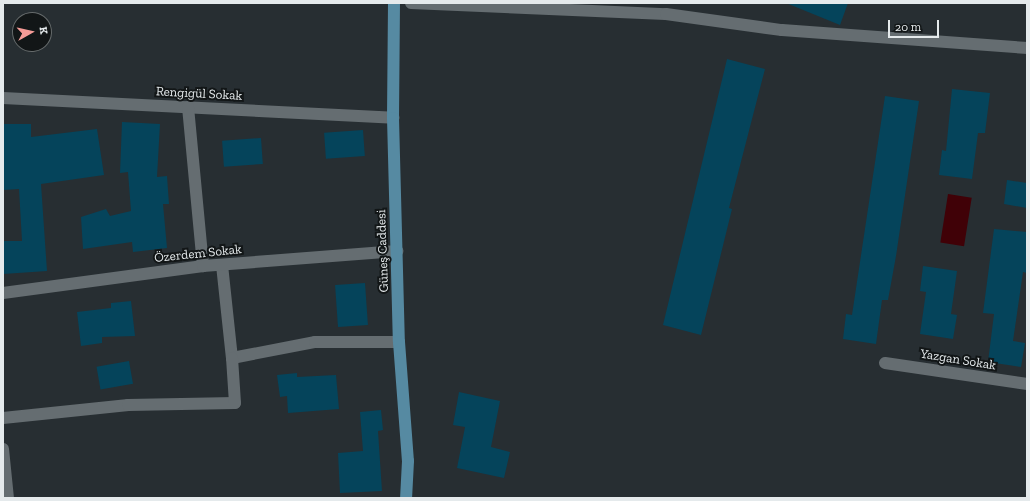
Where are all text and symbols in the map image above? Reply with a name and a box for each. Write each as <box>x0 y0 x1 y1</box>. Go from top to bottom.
north arrow <box>12 12 52 52</box>
scale bar <box>890 12 941 38</box>
text: 20 m <box>895 20 921 34</box>
text: K <box>36 26 50 35</box>
street label: Rengigül Sokak <box>155 84 243 104</box>
street label: Güneş Caddesi <box>374 209 392 293</box>
street label: Özerdem Sokak <box>153 242 243 266</box>
street label: Yazgan Sokak <box>919 346 997 374</box>

